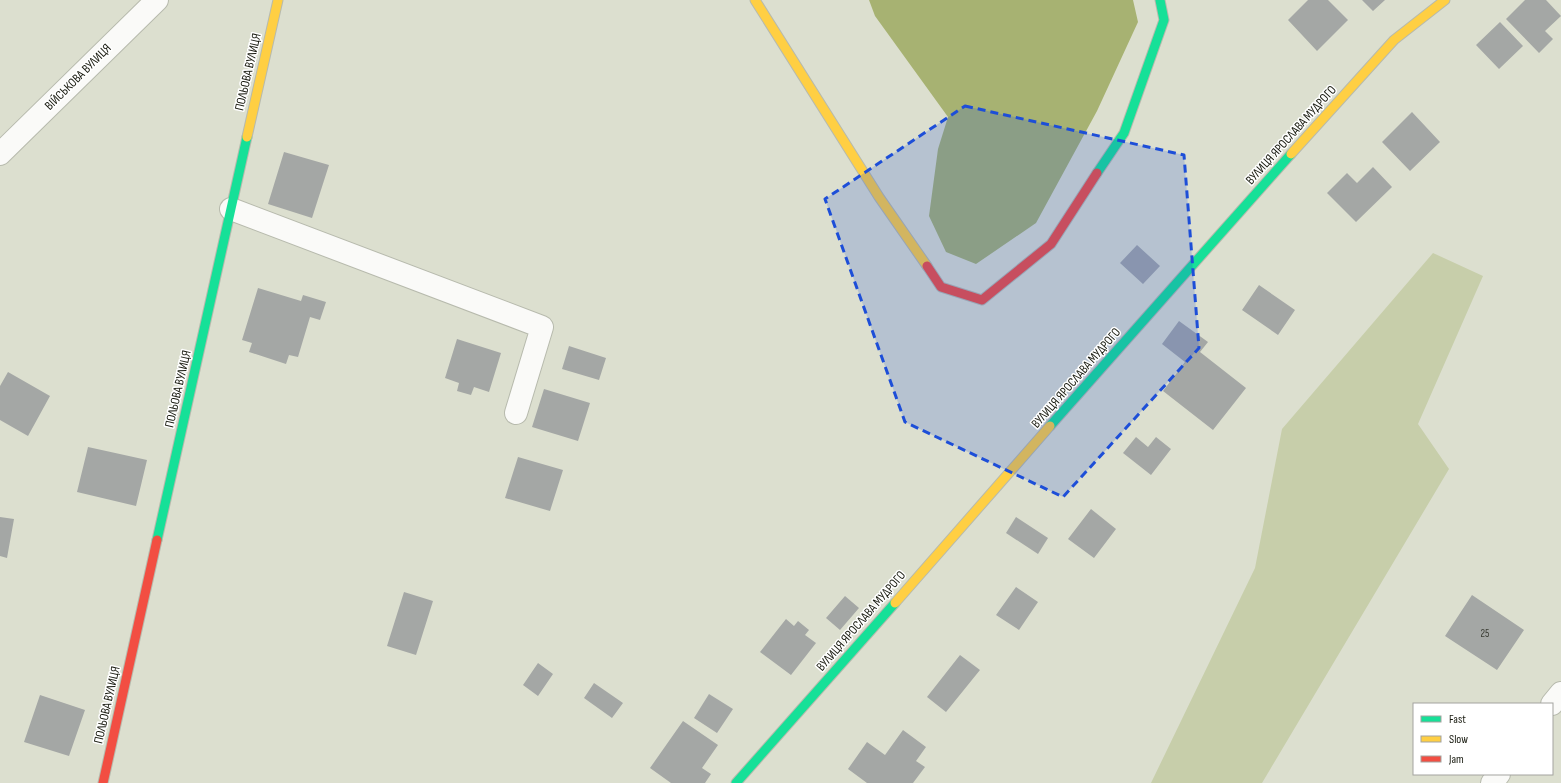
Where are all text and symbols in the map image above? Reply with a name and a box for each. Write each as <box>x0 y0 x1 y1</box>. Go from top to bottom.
street label: ПОЛЬОВА ВУЛИЦЯ <box>231 32 265 112</box>
street label: ВІЙСЬКОВА ВУЛИЦЯ <box>41 40 115 114</box>
street label: ВУЛИЦЯ ЯРОСЛАВА МУДРОГО <box>1242 82 1340 188</box>
street label: ВУЛИЦЯ ЯРОСЛАВА МУДРОГО <box>1028 325 1124 431</box>
street label: ПОЛЬОВА ВУЛИЦЯ <box>161 349 195 429</box>
street label: ВУЛИЦЯ ЯРОСЛАВА МУДРОГО <box>813 568 909 674</box>
house number: 25 <box>1481 627 1489 640</box>
street label: ПОЛЬОВА ВУЛИЦЯ <box>90 665 124 745</box>
legend <box>1413 703 1553 775</box>
text: Fast <box>1449 712 1466 727</box>
text: Slow <box>1449 732 1468 747</box>
text: Jam <box>1448 752 1464 767</box>

